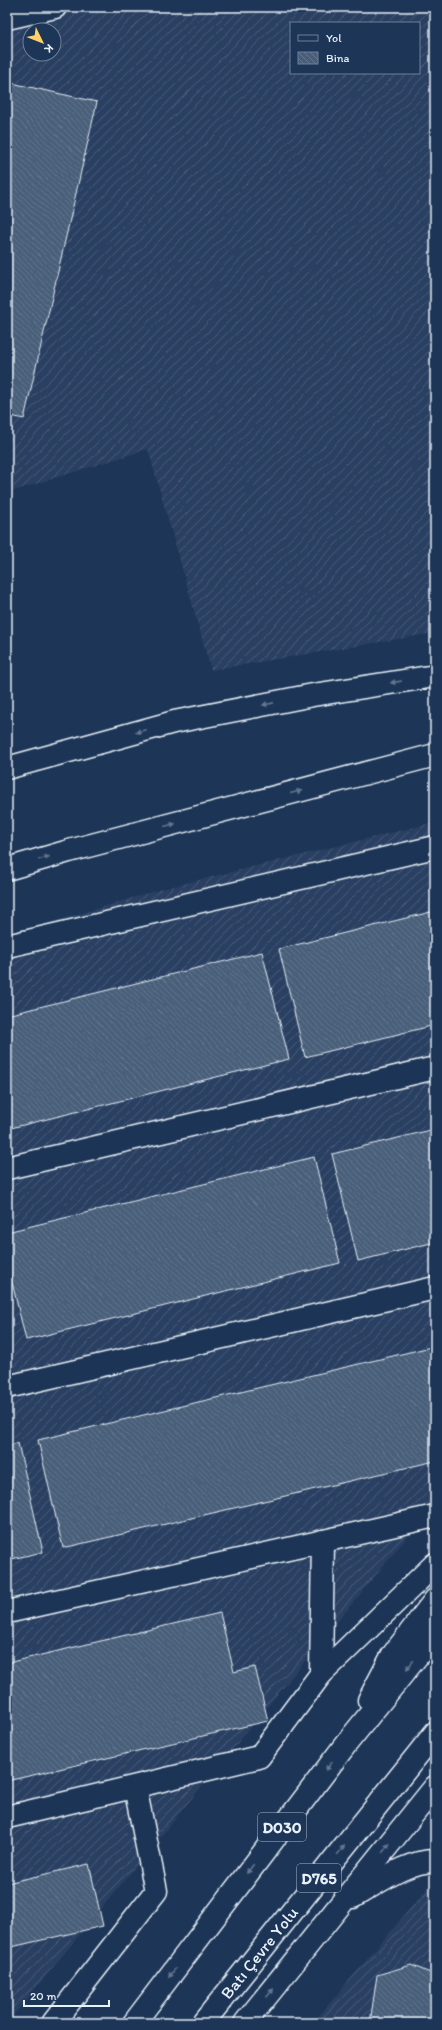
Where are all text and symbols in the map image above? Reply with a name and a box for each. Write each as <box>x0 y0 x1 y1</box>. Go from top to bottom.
north arrow <box>22 22 62 62</box>
legend <box>290 22 420 74</box>
text: Yol <box>326 31 342 45</box>
text: K <box>41 41 56 56</box>
text: Bina <box>326 51 350 65</box>
one-way arrow <box>390 679 403 685</box>
one-way arrow <box>262 701 274 707</box>
one-way arrow <box>135 728 147 734</box>
one-way arrow <box>290 789 302 795</box>
one-way arrow <box>164 822 176 828</box>
one-way arrow <box>39 855 51 861</box>
one-way arrow <box>406 1659 415 1670</box>
one-way arrow <box>325 1761 333 1771</box>
road number: D030 <box>258 1813 306 1841</box>
one-way arrow <box>382 1842 391 1853</box>
one-way arrow <box>337 1845 346 1856</box>
one-way arrow <box>246 1864 255 1875</box>
road number: D765 <box>297 1864 341 1892</box>
street label: Batı Çevre Yolu <box>216 1902 302 2003</box>
one-way arrow <box>168 1968 176 1978</box>
scale bar <box>24 1982 109 2008</box>
one-way arrow <box>265 1987 274 1998</box>
text: 20 m <box>30 1989 57 2003</box>

